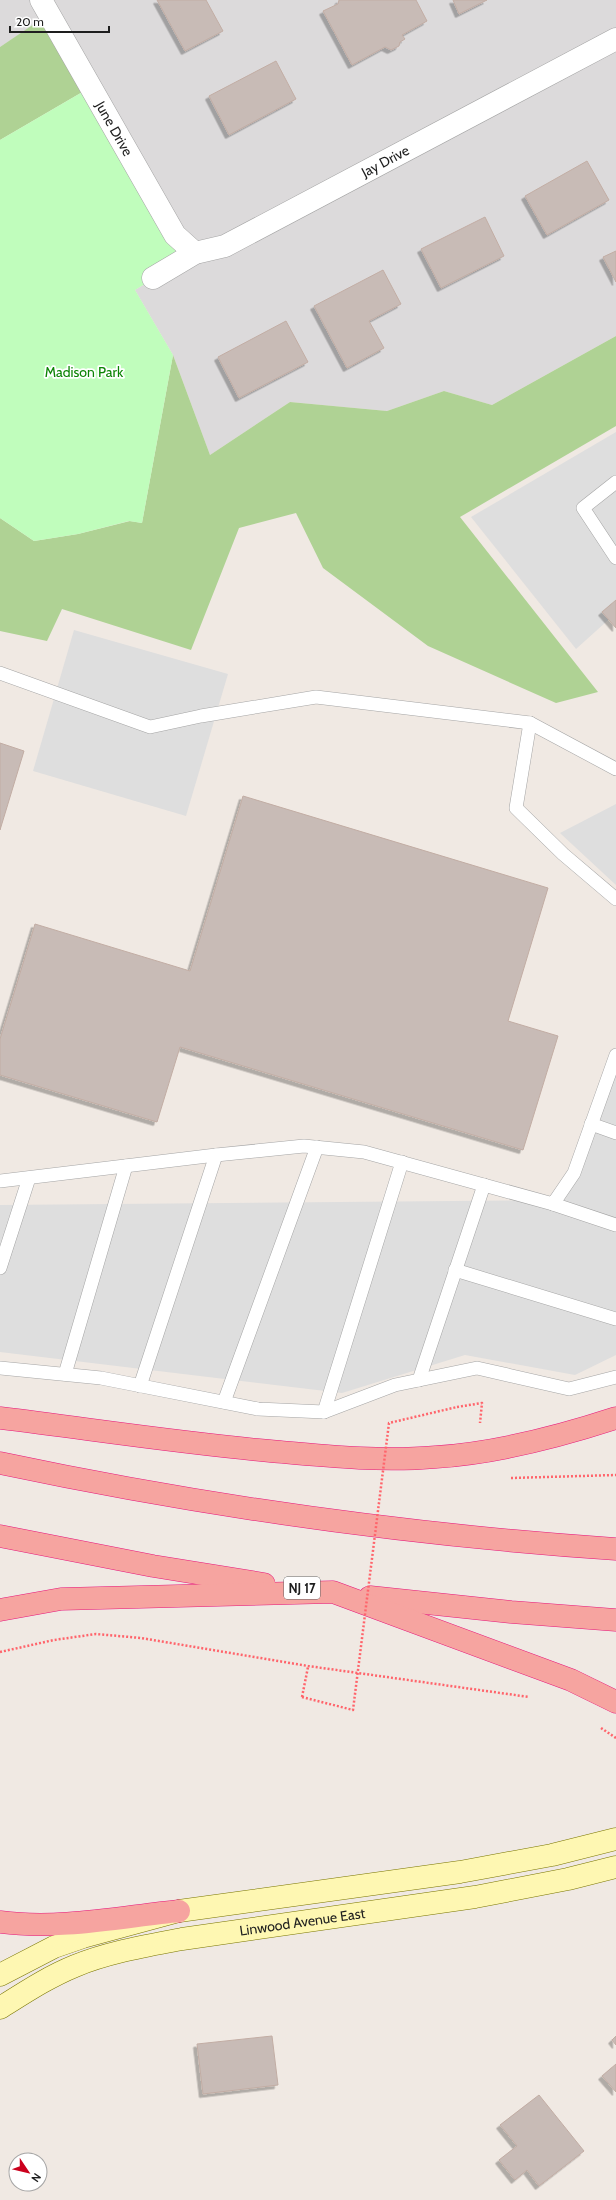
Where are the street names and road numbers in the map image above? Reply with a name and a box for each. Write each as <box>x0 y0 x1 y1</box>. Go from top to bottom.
street label: June Drive <box>91 97 137 159</box>
street label: Jay Drive <box>357 141 412 182</box>
road number: NJ 17 <box>284 1577 320 1599</box>
street label: Linwood Avenue East <box>238 1904 366 1940</box>

